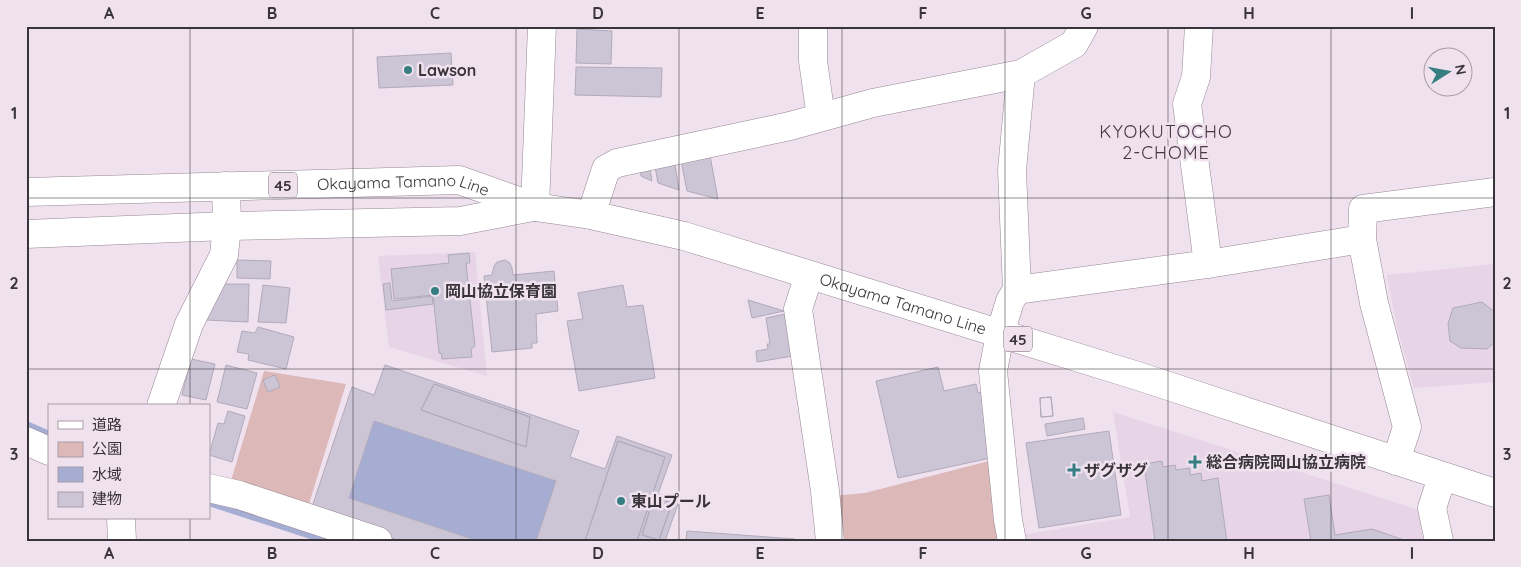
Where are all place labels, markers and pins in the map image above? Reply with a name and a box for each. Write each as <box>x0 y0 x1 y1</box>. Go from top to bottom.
place label: Lawson <box>418 60 476 80</box>
marker: Lawson <box>402 64 414 76</box>
place label: 岡山協立保育園 <box>445 281 557 301</box>
marker: 岡山協立保育園 <box>429 285 441 297</box>
place label: 総合病院岡山協立病院 <box>1206 452 1366 472</box>
marker: 総合病院岡山協立病院 <box>1188 455 1202 469</box>
place label: ザグザグ <box>1084 460 1148 480</box>
marker: ザグザグ <box>1068 464 1080 476</box>
place label: 東山プール <box>631 491 711 511</box>
marker: 東山プール <box>615 495 627 507</box>

